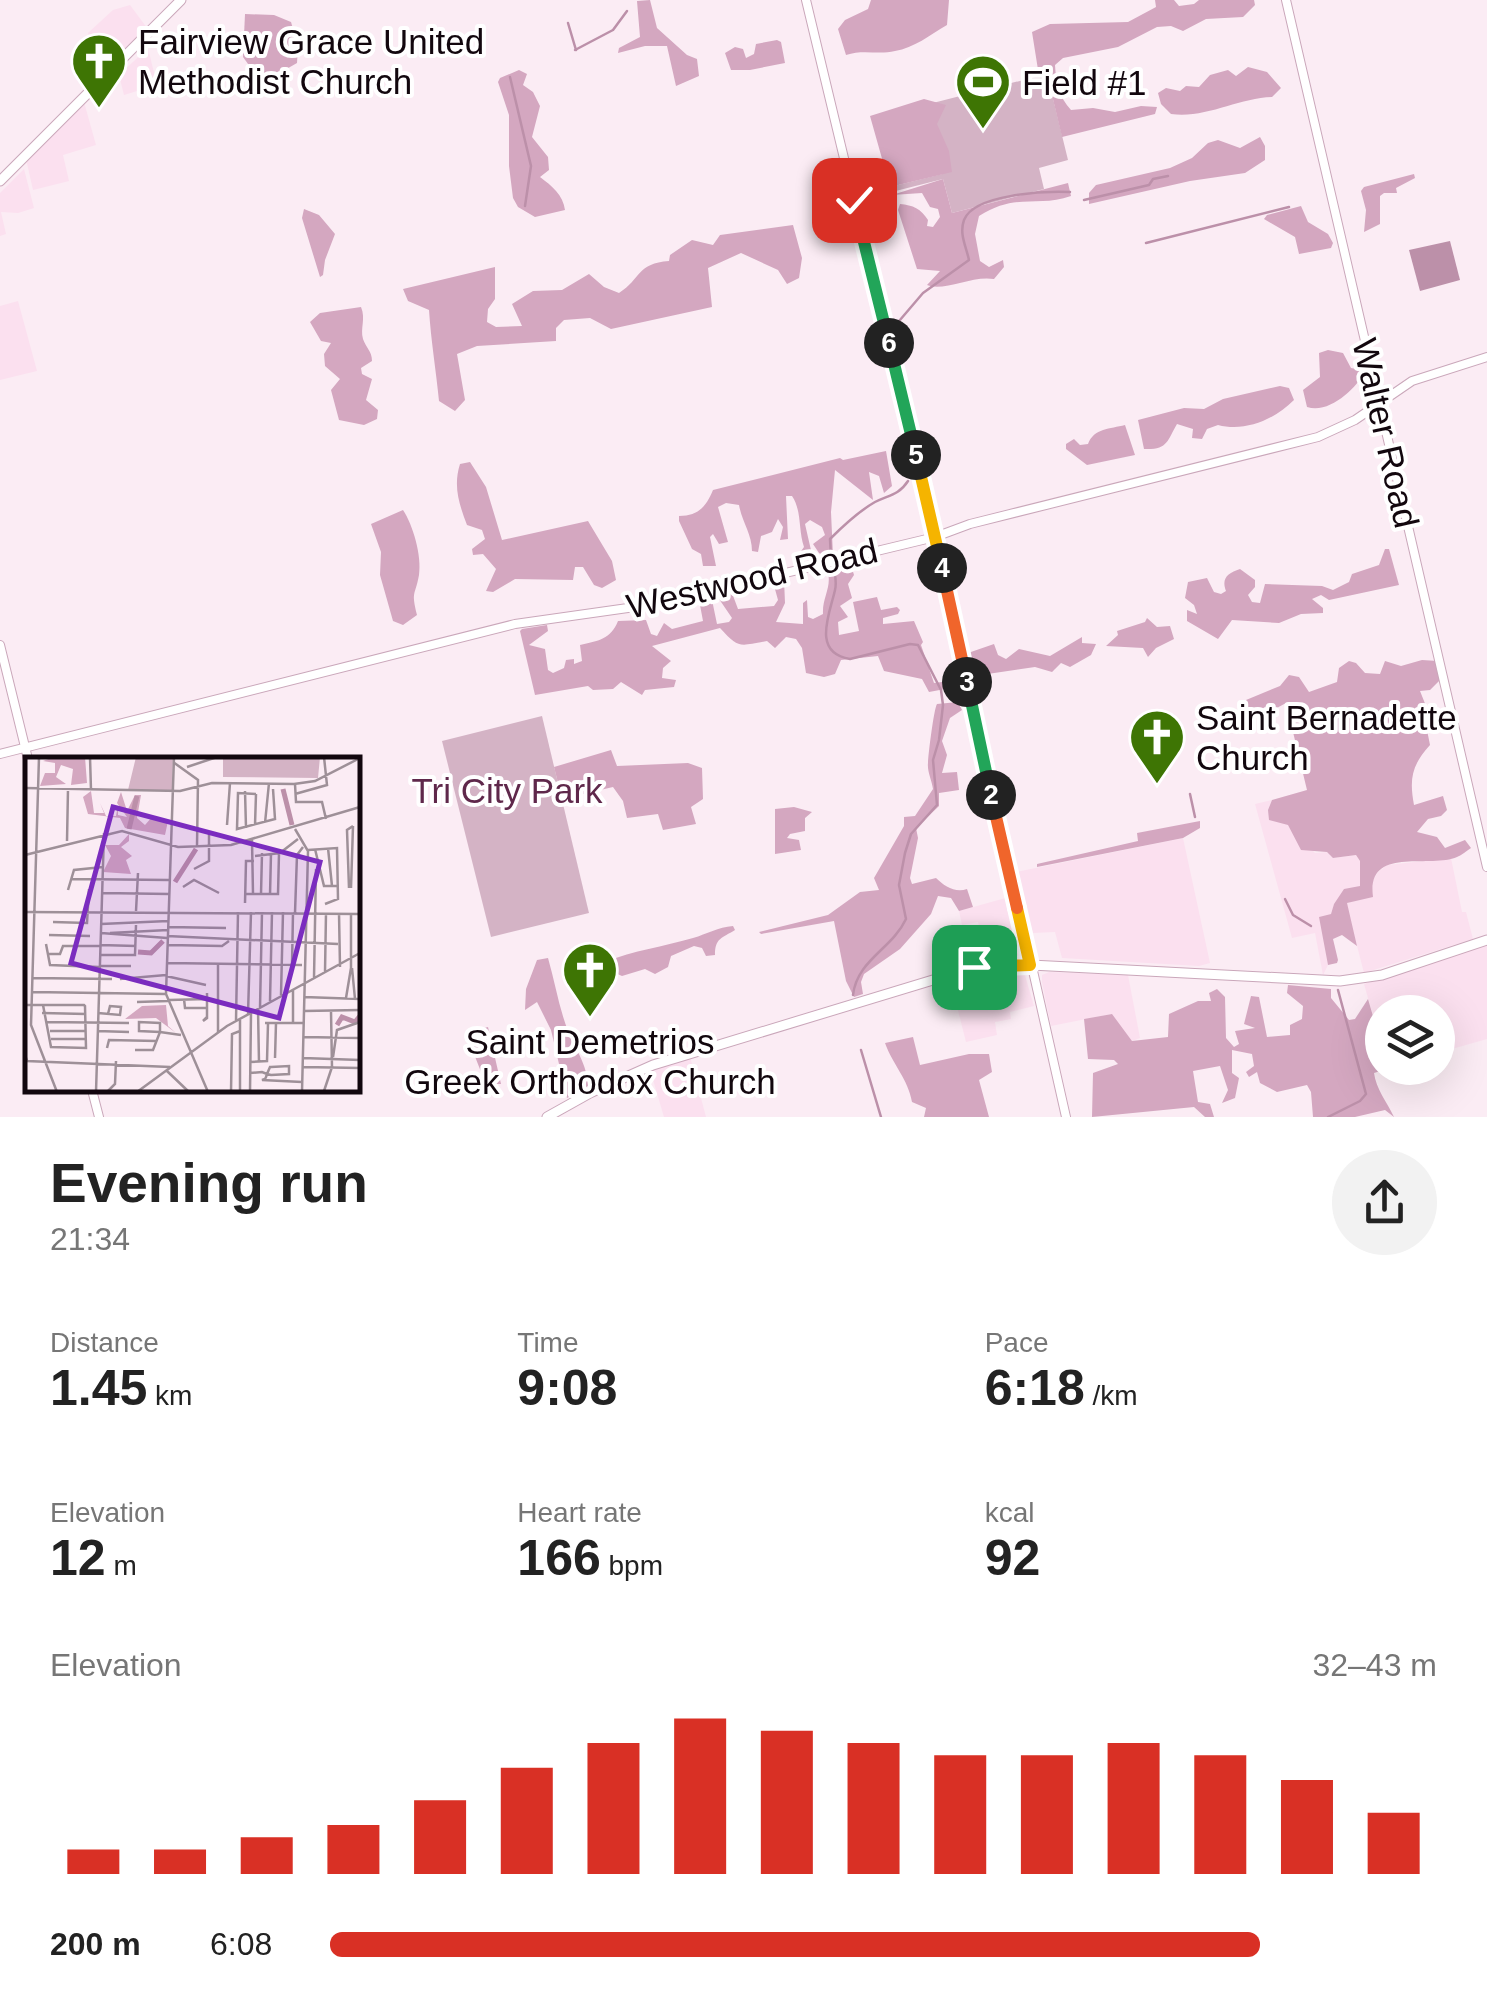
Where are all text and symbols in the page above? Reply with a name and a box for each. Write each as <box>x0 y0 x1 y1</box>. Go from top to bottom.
place label: Fairview Grace United Methodist Church <box>138 22 484 101</box>
church icon: Fairview Grace United Methodist Church <box>69 31 129 110</box>
sports icon: Field #1 <box>953 52 1013 131</box>
place label: Field #1 <box>1022 63 1147 102</box>
pin <box>812 158 897 243</box>
icon: check <box>827 173 882 228</box>
pin: 6 <box>864 318 914 368</box>
text: 6 <box>881 327 897 358</box>
street label: Walter Road <box>1345 334 1427 532</box>
pin: 5 <box>891 430 941 480</box>
text: 5 <box>908 439 924 470</box>
street label: Westwood Road <box>623 530 881 626</box>
pin: 4 <box>917 543 967 593</box>
text: 4 <box>934 552 950 583</box>
pin: 3 <box>942 657 992 707</box>
text: 3 <box>959 666 975 697</box>
place label: Saint Bernadette Church <box>1196 698 1457 777</box>
church icon: Saint Bernadette Church <box>1127 707 1187 786</box>
inset map <box>25 757 360 1092</box>
pin: 2 <box>966 770 1016 820</box>
park label: Tri City Park <box>411 771 603 810</box>
text: 2 <box>983 779 999 810</box>
pin <box>932 925 1017 1010</box>
church icon: Saint Demetrios Greek Orthodox Church <box>560 940 620 1019</box>
icon: arrive <box>947 940 1002 995</box>
map controls <box>1365 995 1455 1085</box>
button: layers <box>1365 995 1455 1085</box>
place label: Saint Demetrios Greek Orthodox Church <box>404 1022 776 1101</box>
button: share <box>1332 1150 1437 1255</box>
text: Evening run <box>50 1152 368 1214</box>
text: 21:34 <box>50 1221 130 1257</box>
text: Distance <box>50 1327 159 1358</box>
text: Time <box>517 1327 579 1358</box>
text: Pace <box>985 1327 1048 1358</box>
text: 1.45 <box>50 1360 147 1416</box>
text: 9:08 <box>517 1360 617 1416</box>
text: 6:18 <box>985 1360 1085 1416</box>
text: km <box>147 1380 192 1411</box>
text: /km <box>1085 1380 1138 1411</box>
text: Elevation <box>50 1497 165 1528</box>
text: Heart rate <box>517 1497 642 1528</box>
text: kcal <box>985 1497 1034 1528</box>
text: 12 <box>50 1530 106 1586</box>
text: 166 <box>517 1530 601 1586</box>
text: 92 <box>985 1530 1040 1586</box>
text: m <box>106 1550 137 1581</box>
text: bpm <box>601 1550 663 1581</box>
text: Elevation <box>50 1647 182 1683</box>
text: 32–43 m <box>1312 1647 1437 1683</box>
text: 200 m <box>50 1926 141 1962</box>
text: 6:08 <box>210 1926 272 1962</box>

